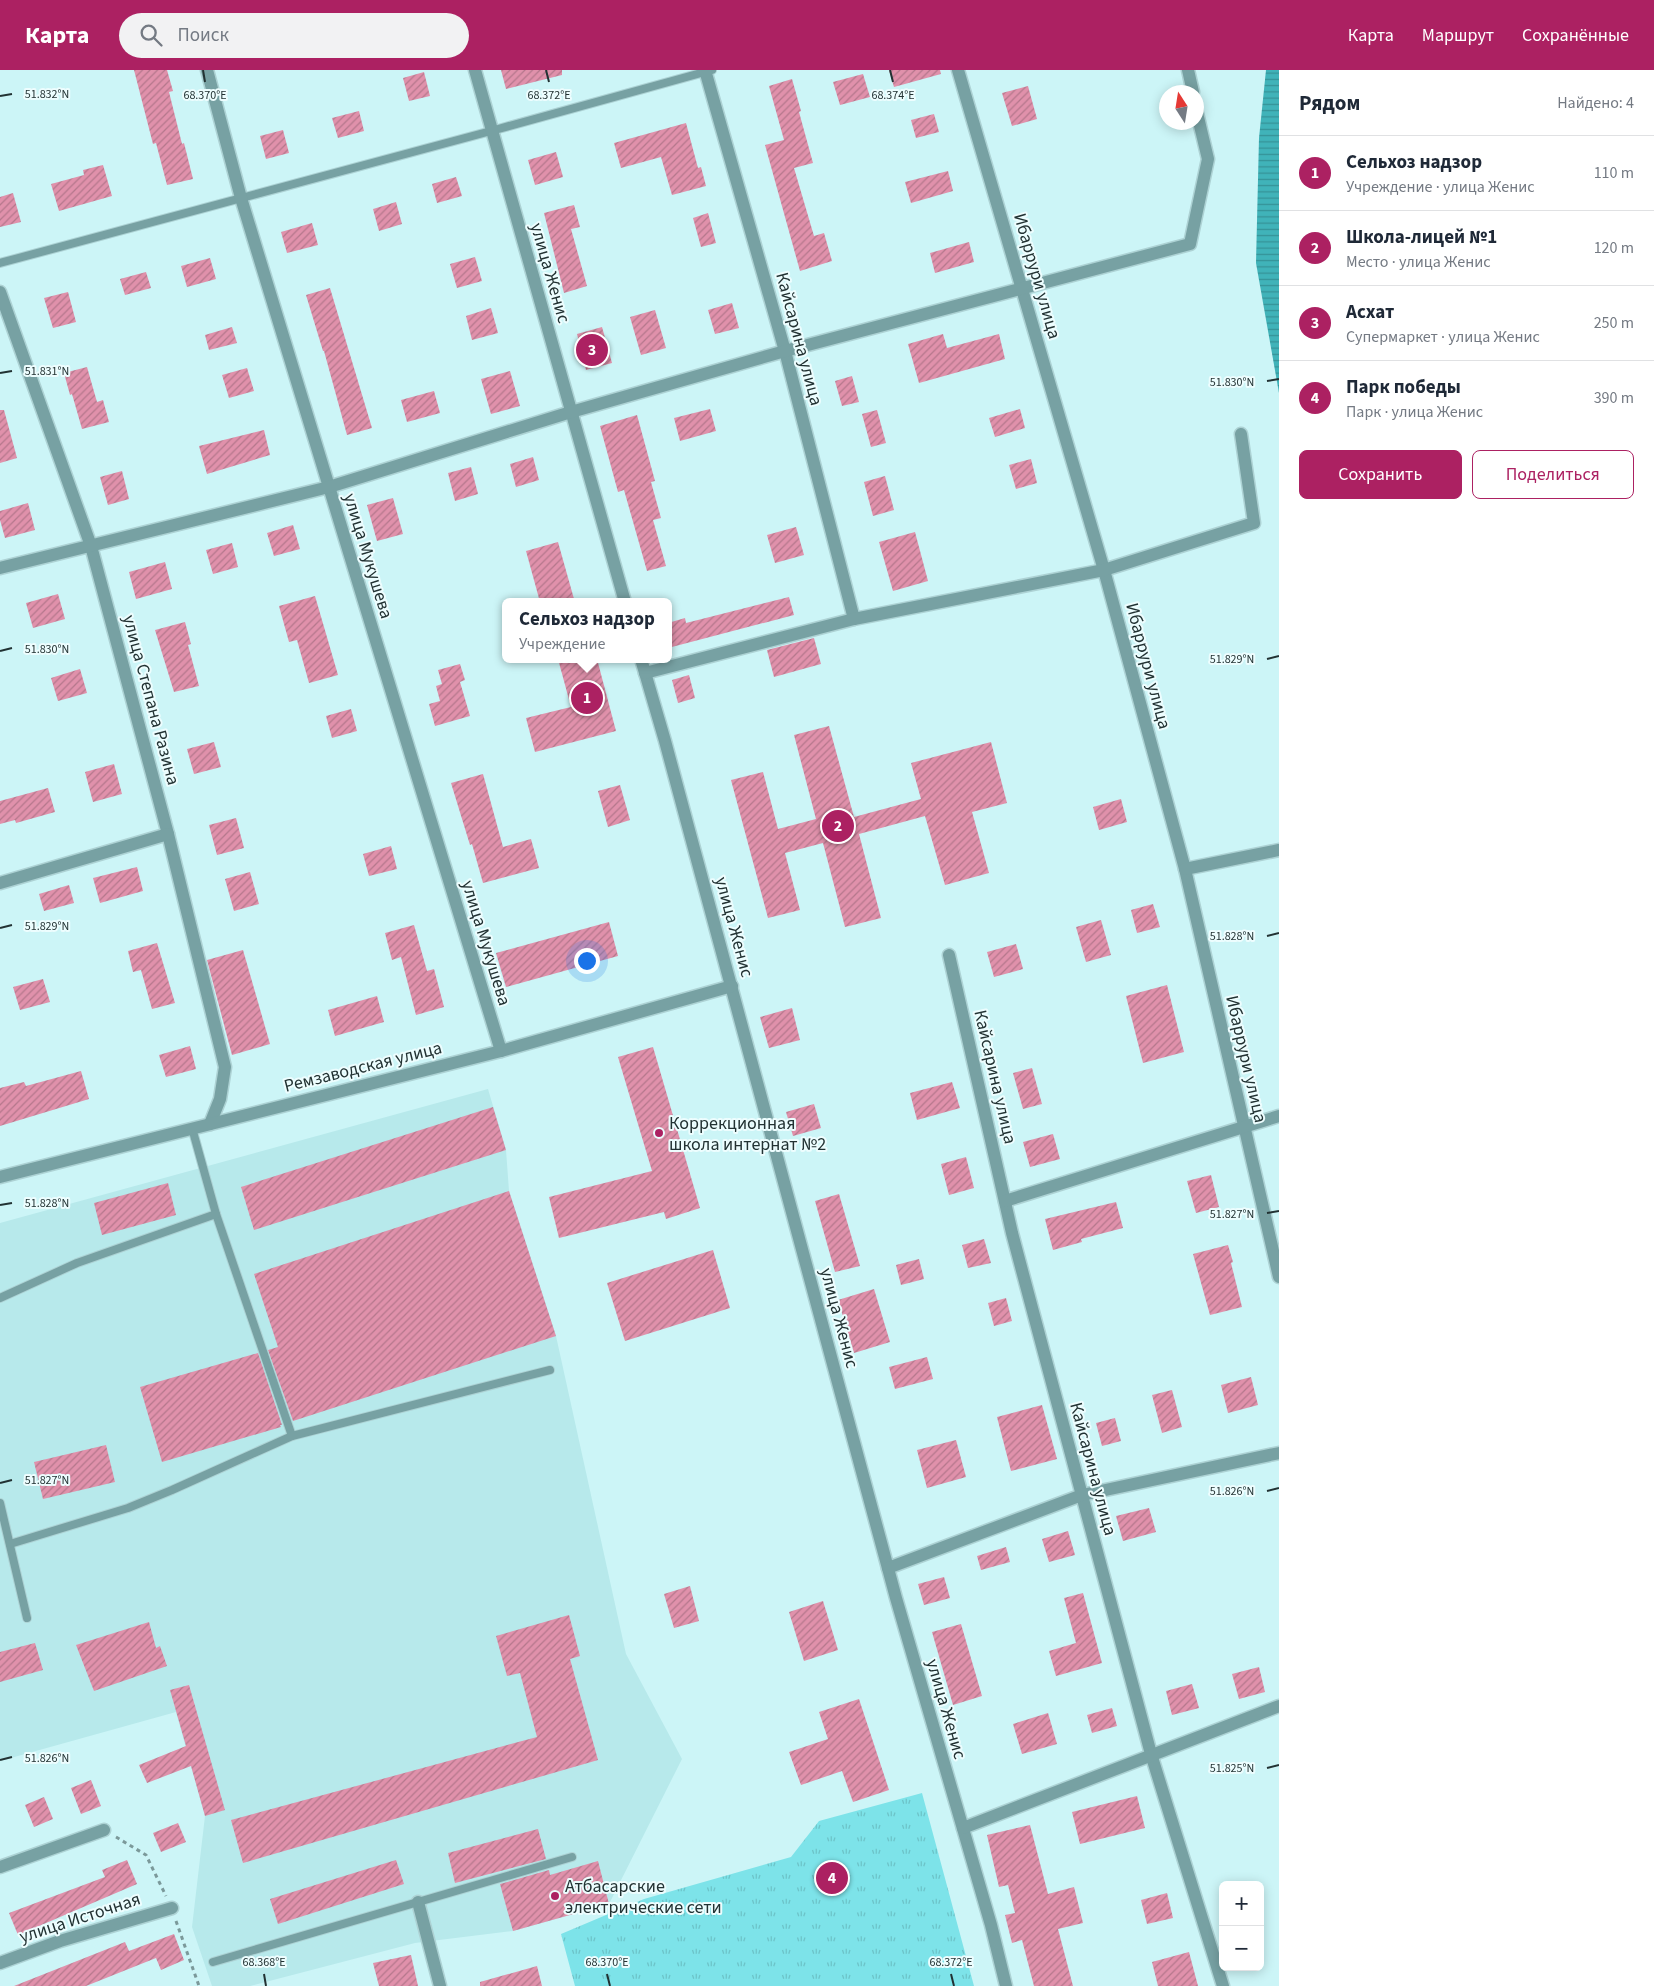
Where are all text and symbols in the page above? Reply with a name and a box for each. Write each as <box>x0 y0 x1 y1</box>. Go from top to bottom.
search box <box>119 13 469 58</box>
text: Карта <box>25 18 89 53</box>
icon: search <box>137 21 165 49</box>
text: Поиск <box>177 22 229 49</box>
text: Карта <box>1348 23 1394 48</box>
text: Маршрут <box>1422 23 1494 48</box>
text: Сохранённые <box>1522 23 1629 48</box>
north arrow <box>1159 85 1204 130</box>
text: 51.832°N <box>25 86 69 103</box>
text: 68.370°E <box>183 87 227 104</box>
text: 68.372°E <box>527 87 571 104</box>
text: 68.374°E <box>871 87 915 104</box>
text: Рядом <box>1299 88 1360 118</box>
text: Найдено: 4 <box>1557 92 1634 114</box>
text: Сельхоз надзор <box>1346 149 1482 176</box>
text: 1 <box>1311 162 1319 184</box>
text: 110 m <box>1594 162 1634 184</box>
text: Учреждение · улица Женис <box>1346 176 1534 198</box>
street label: Ибаррури улица <box>1007 210 1067 342</box>
street label: улица Женис <box>524 220 576 326</box>
text: Школа-лицей №1 <box>1346 224 1497 251</box>
text: 2 <box>1311 237 1319 259</box>
text: 120 m <box>1594 237 1634 259</box>
text: Место · улица Женис <box>1346 251 1490 273</box>
street label: Кайсарина улица <box>769 270 829 408</box>
text: Асхат <box>1346 299 1394 326</box>
text: 3 <box>1311 312 1319 334</box>
text: 250 m <box>1594 312 1634 334</box>
text: Супермаркет · улица Женис <box>1346 326 1540 348</box>
pin: 3 <box>576 331 608 369</box>
text: 51.831°N <box>25 363 69 380</box>
text: 51.830°N <box>1210 374 1254 391</box>
text: Парк победы <box>1346 374 1461 401</box>
text: 4 <box>1311 387 1319 409</box>
text: 390 m <box>1594 387 1634 409</box>
text: Парк · улица Женис <box>1346 401 1483 423</box>
button: Сохранить <box>1299 450 1462 499</box>
button: Поделиться <box>1472 450 1634 499</box>
street label: улица Мукушева <box>337 490 399 622</box>
popup <box>502 598 672 663</box>
street label: Ибаррури улица <box>1119 600 1177 732</box>
text: Сельхоз надзор <box>519 606 655 633</box>
street label: улица Степана Разина <box>116 612 186 788</box>
text: Учреждение <box>519 633 606 655</box>
text: 51.830°N <box>25 641 69 658</box>
text: 51.829°N <box>1210 651 1254 668</box>
pin: 1 <box>571 679 603 717</box>
pin: 2 <box>822 807 854 845</box>
street label: улица Женис <box>709 874 759 980</box>
street label: улица Мукушева <box>455 877 517 1009</box>
text: 51.829°N <box>25 918 69 935</box>
text: 51.828°N <box>1210 928 1254 945</box>
your location <box>574 948 600 974</box>
street label: Ибаррури улица <box>1219 993 1273 1125</box>
street label: Кайсарина улица <box>967 1007 1023 1147</box>
street label: Ремзаводская улица <box>281 1035 445 1099</box>
place label: Коррекционная школа интернат №2 <box>669 1111 826 1157</box>
marker: Коррекционная школа интернат №2 <box>653 1127 665 1139</box>
text: 51.828°N <box>25 1195 69 1212</box>
text: 51.827°N <box>1210 1206 1254 1223</box>
street label: улица Женис <box>814 1265 864 1371</box>
street label: Кайсарина улица <box>1063 1400 1123 1538</box>
text: 51.827°N <box>25 1472 69 1489</box>
text: 51.826°N <box>1210 1483 1254 1500</box>
street label: улица Женис <box>920 1656 972 1762</box>
text: 51.826°N <box>25 1750 69 1767</box>
text: 51.825°N <box>1210 1760 1254 1777</box>
pin: 4 <box>816 1859 848 1897</box>
place label: Атбасарские электрические сети <box>565 1874 722 1920</box>
map controls <box>1219 1881 1264 1971</box>
button: + <box>1219 1881 1264 1926</box>
street label: улица Источная <box>16 1887 144 1949</box>
marker: Атбасарские электрические сети <box>549 1890 561 1902</box>
button: − <box>1219 1926 1264 1971</box>
text: 68.368°E <box>242 1954 286 1971</box>
text: 68.370°E <box>585 1954 629 1971</box>
text: 68.372°E <box>929 1954 973 1971</box>

